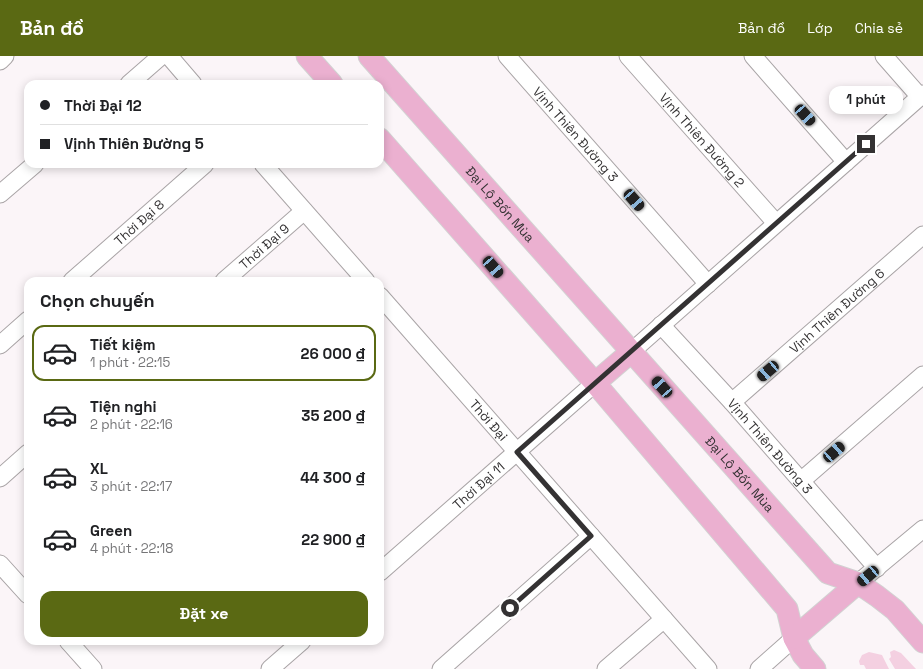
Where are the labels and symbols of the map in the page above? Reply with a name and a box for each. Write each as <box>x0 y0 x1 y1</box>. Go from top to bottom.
street label: Vịnh Thiên Đường 3 <box>529 83 622 185</box>
callout: 1 phút <box>829 86 903 114</box>
street label: Vịnh Thiên Đường 2 <box>656 89 749 191</box>
car <box>793 102 817 128</box>
route end <box>857 135 875 153</box>
street label: Đại Lộ Bốn Mùa <box>462 163 539 246</box>
car <box>622 187 646 213</box>
street label: Thời Đại 8 <box>110 196 167 249</box>
street label: Thời Đại 9 <box>235 220 292 273</box>
car <box>481 254 505 280</box>
street label: Vịnh Thiên Đường 6 <box>786 264 888 357</box>
car <box>755 359 781 383</box>
car <box>650 374 674 400</box>
street label: Vịnh Thiên Đường 3 <box>724 395 817 497</box>
street label: Thời Đại <box>466 396 512 444</box>
street label: Đại Lộ Bốn Mùa <box>702 433 779 516</box>
car <box>821 440 847 464</box>
street label: Thời Đại 11 <box>449 458 508 513</box>
car <box>855 564 881 588</box>
route start <box>501 599 519 617</box>

